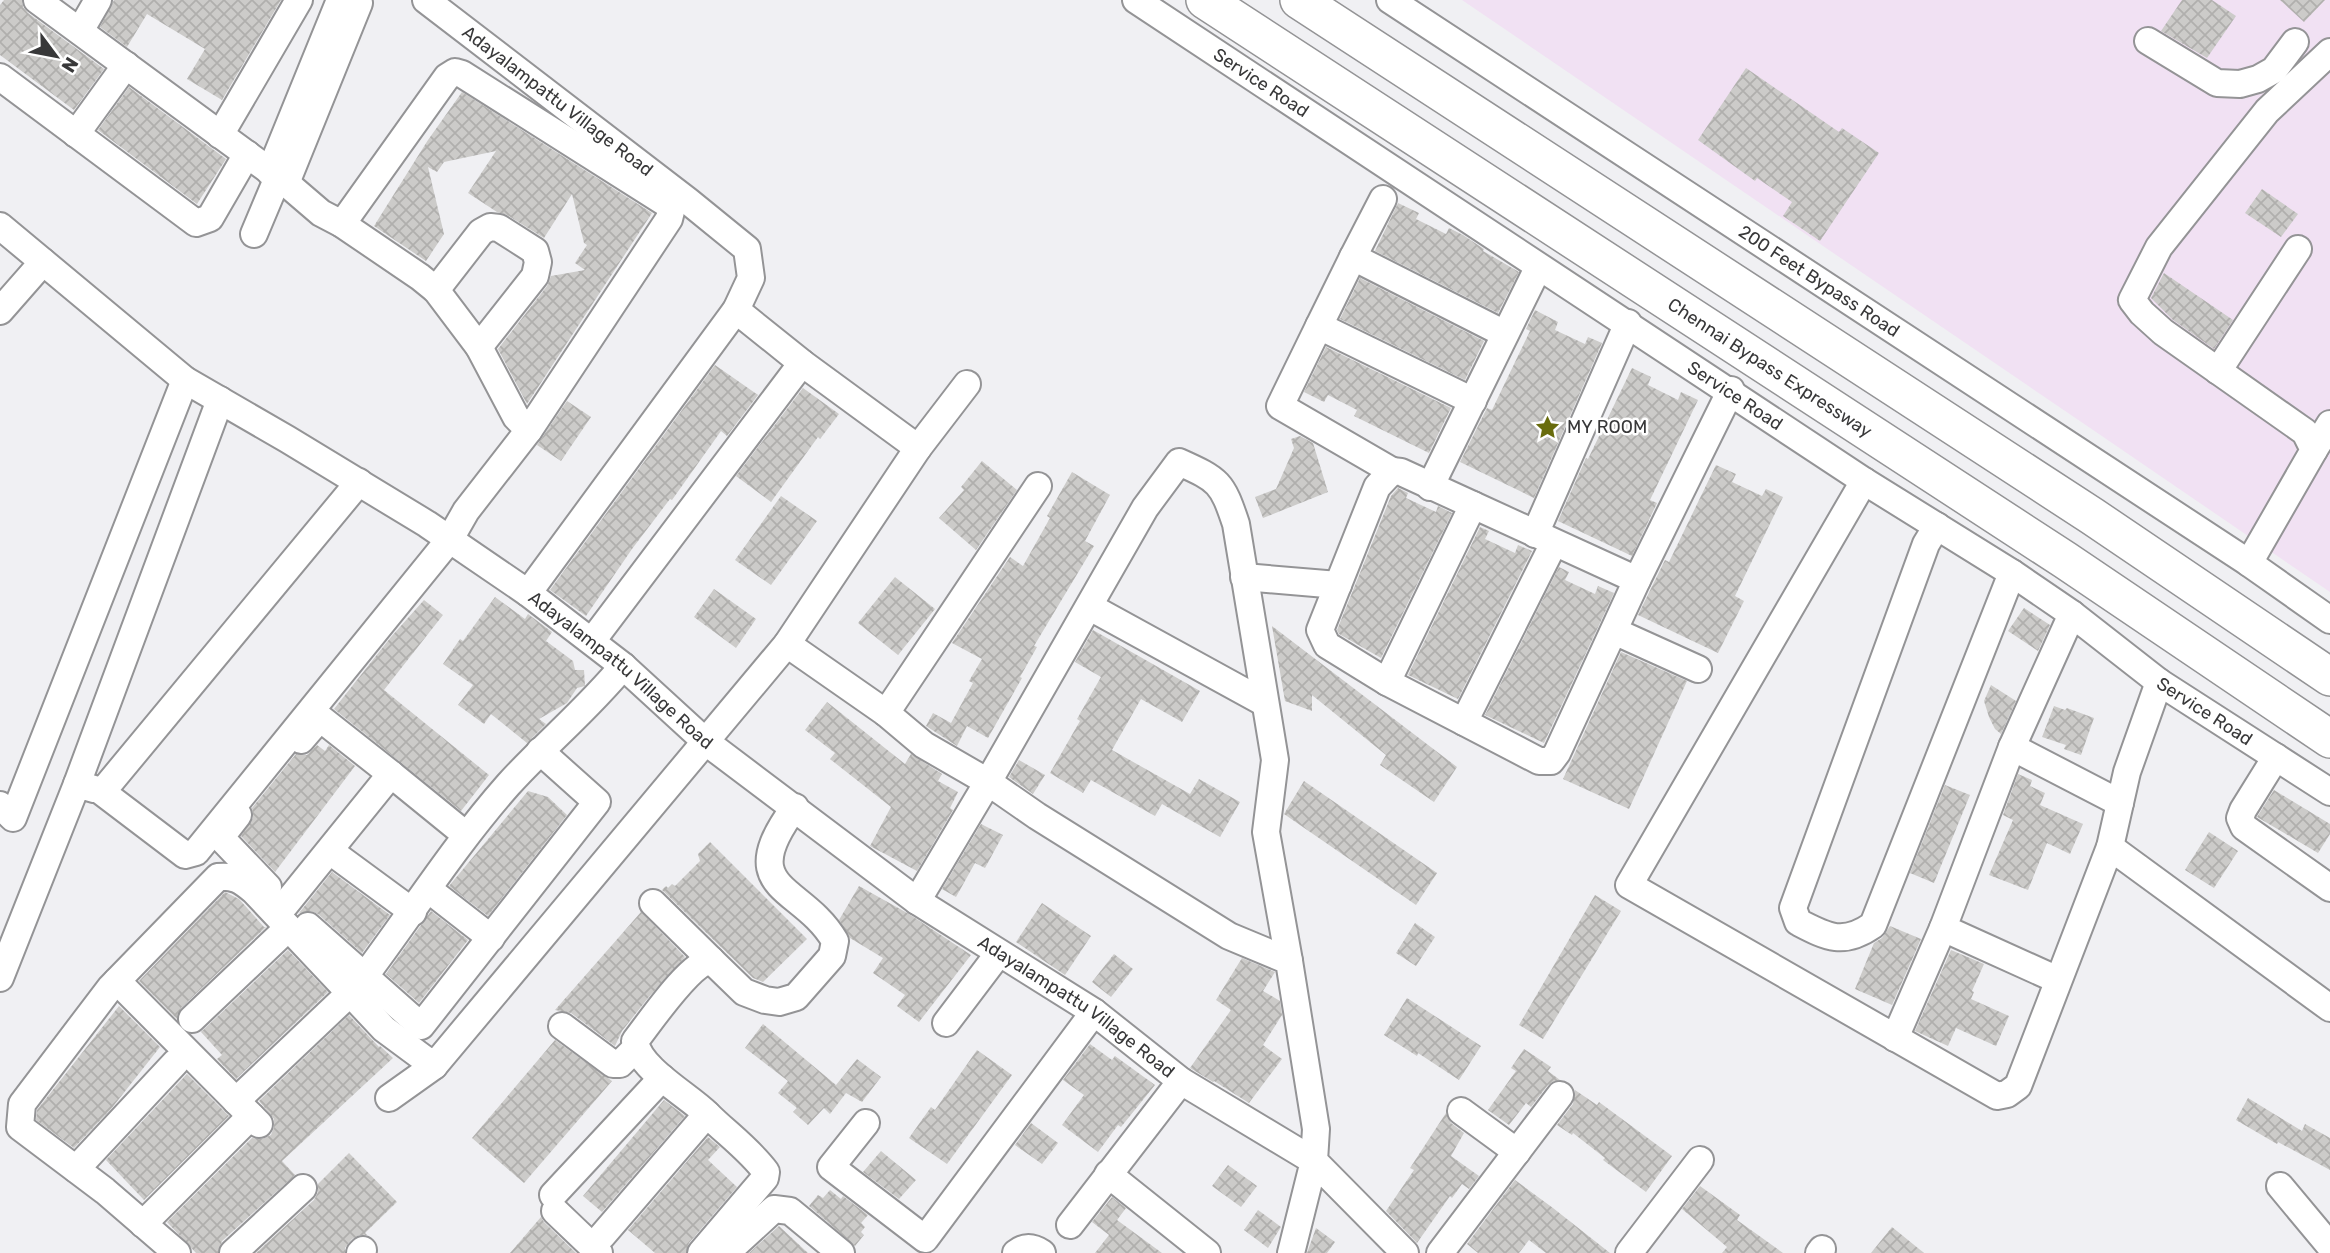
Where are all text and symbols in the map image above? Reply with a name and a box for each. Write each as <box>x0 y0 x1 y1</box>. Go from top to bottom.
north arrow <box>21 21 91 91</box>
street label: Adayalampattu Village Road <box>458 21 657 181</box>
street label: Service Road <box>1209 43 1313 122</box>
text: N <box>57 53 83 77</box>
street label: 200 Feet Bypass Road <box>1734 221 1904 342</box>
street label: Chennai Bypass Expressway <box>1664 293 1876 442</box>
street label: Service Road <box>1683 356 1787 435</box>
place icon: MY ROOM <box>1533 413 1561 441</box>
place label: MY ROOM <box>1567 416 1647 438</box>
street label: Adayalampattu Village Road <box>524 587 717 754</box>
street label: Service Road <box>2152 672 2257 750</box>
street label: Adayalampattu Village Road <box>974 931 1179 1083</box>

